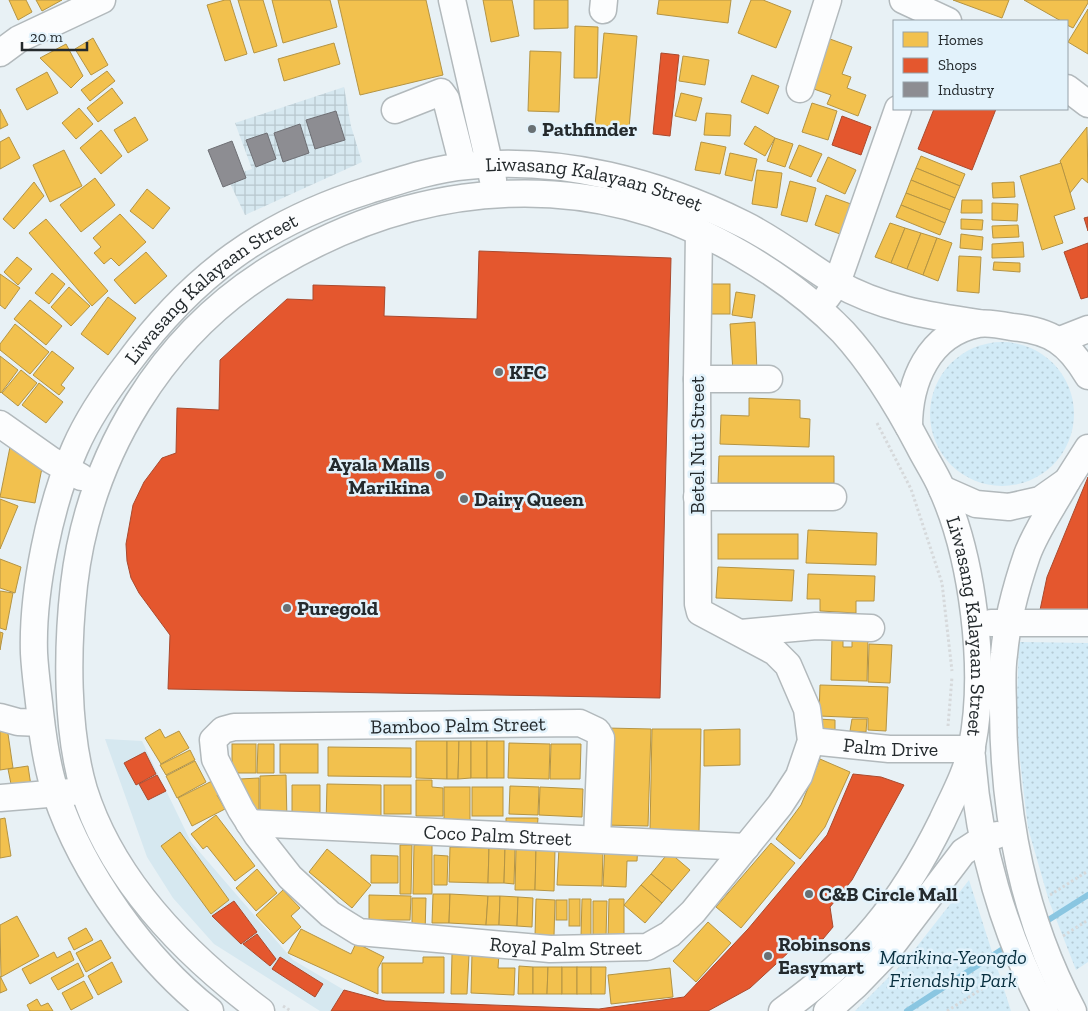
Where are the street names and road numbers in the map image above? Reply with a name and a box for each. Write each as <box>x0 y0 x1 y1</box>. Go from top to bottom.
street label: Liwasang Kalayaan Street <box>485 152 707 217</box>
street label: Liwasang Kalayaan Street <box>119 208 302 369</box>
street label: Betel Nut Street <box>685 375 709 514</box>
street label: Liwasang Kalayaan Street <box>941 513 990 739</box>
street label: Bamboo Palm Street <box>370 711 547 739</box>
street label: Palm Drive <box>842 732 938 761</box>
street label: Coco Palm Street <box>423 819 573 851</box>
street label: Royal Palm Street <box>488 932 643 961</box>

